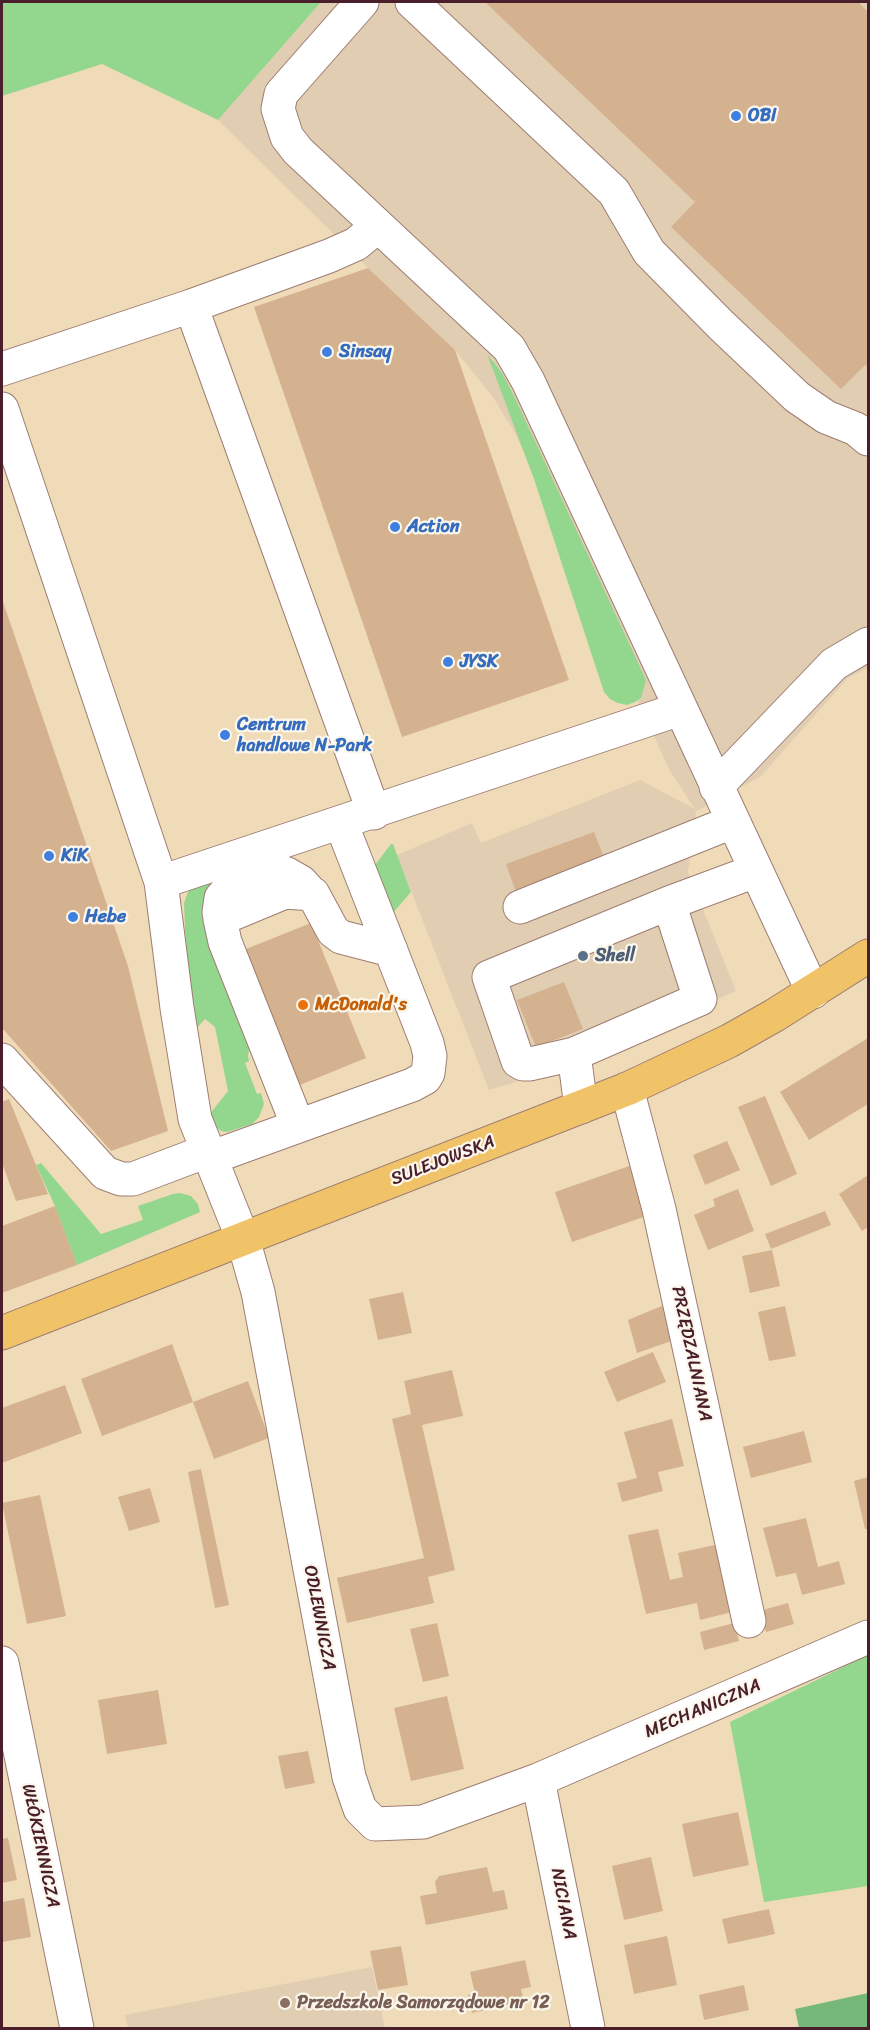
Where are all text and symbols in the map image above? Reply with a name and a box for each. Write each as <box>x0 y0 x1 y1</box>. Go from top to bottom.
place label: OBI <box>748 105 777 127</box>
marker: OBI <box>729 109 743 123</box>
place label: Sinsay <box>339 341 392 363</box>
marker: Sinsay <box>320 345 334 359</box>
place label: Action <box>407 516 460 538</box>
marker: Action <box>388 520 402 534</box>
place label: JYSK <box>460 651 498 673</box>
marker: JYSK <box>441 655 455 669</box>
place label: Centrum handlowe N-Park <box>237 714 372 756</box>
marker: Centrum handlowe N-Park <box>218 728 232 742</box>
place label: KiK <box>61 845 88 867</box>
marker: KiK <box>42 849 56 863</box>
place label: Hebe <box>85 906 126 928</box>
marker: Hebe <box>66 910 80 924</box>
place label: Shell <box>595 945 635 967</box>
marker: Shell <box>576 949 590 963</box>
place label: McDonald's <box>315 994 407 1016</box>
marker: McDonald's <box>296 998 310 1012</box>
street label: SULEJOWSKA <box>388 1131 498 1191</box>
street label: PRZĘDZALNIANA <box>666 1284 716 1424</box>
street label: ODLEWNICZA <box>298 1564 340 1672</box>
street label: MECHANICZNA <box>642 1675 764 1743</box>
street label: WŁÓKIENNICZA <box>16 1782 64 1910</box>
street label: NICIANA <box>545 1866 581 1942</box>
place label: Przedszkole Samorządowe nr 12 <box>297 1992 550 2014</box>
marker: Przedszkole Samorządowe nr 12 <box>278 1996 292 2010</box>

